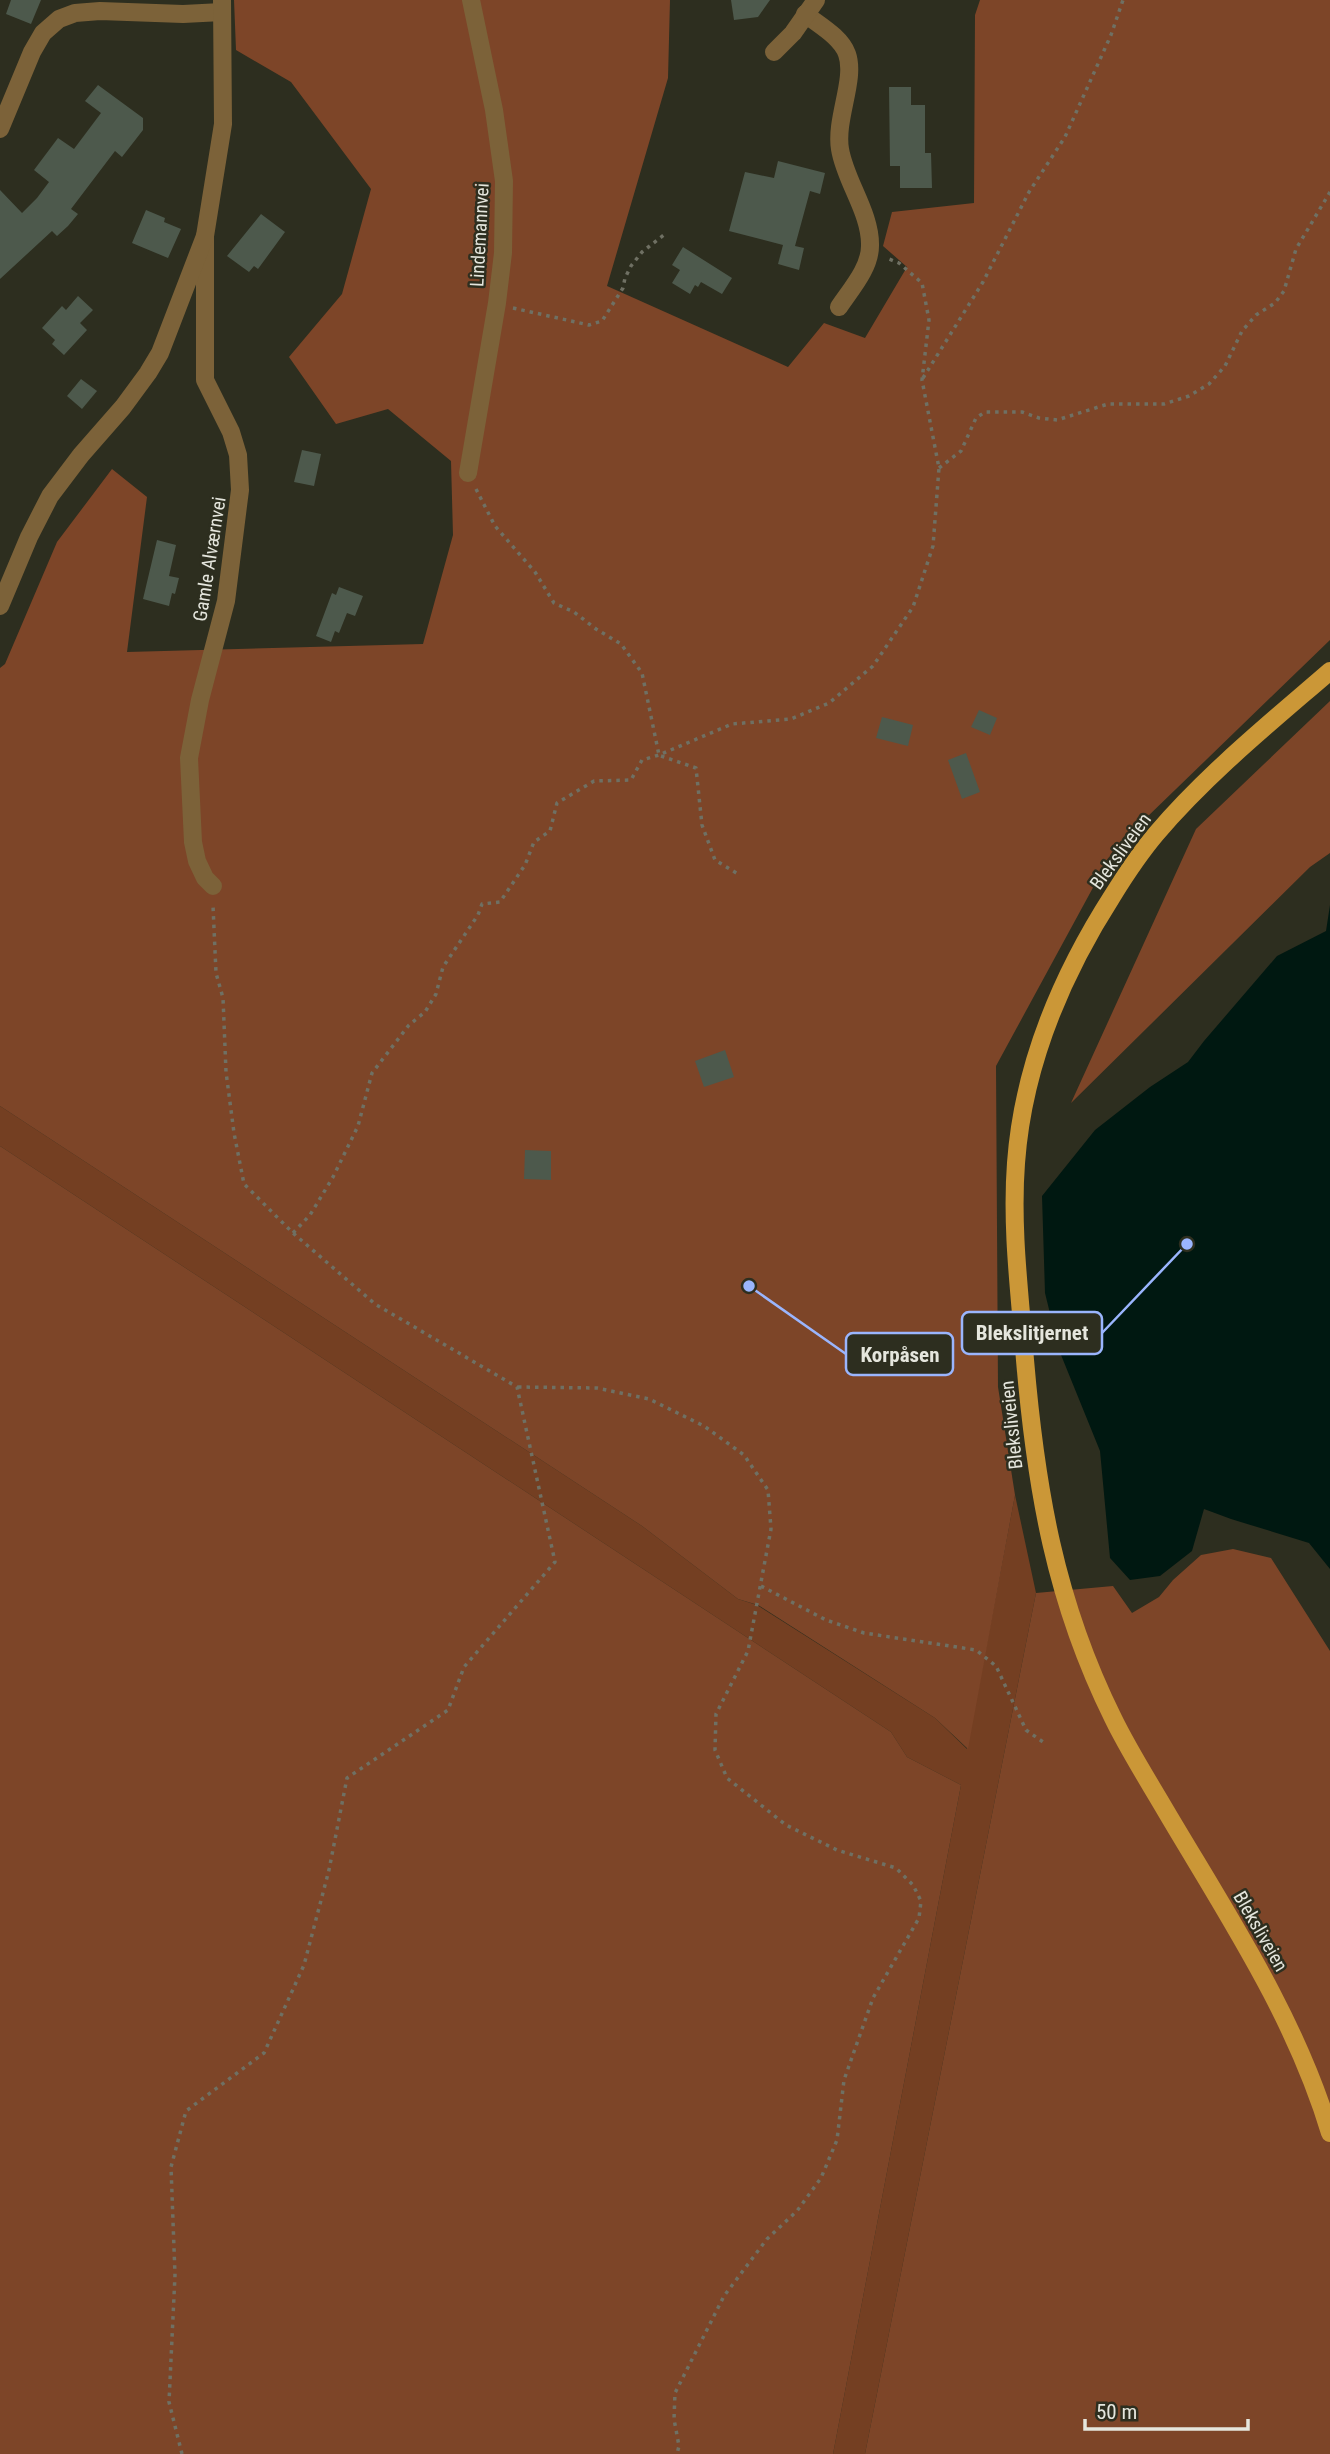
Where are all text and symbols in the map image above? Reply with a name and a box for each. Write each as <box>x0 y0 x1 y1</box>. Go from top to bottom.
street label: Lindemannvei <box>465 182 494 288</box>
street label: Gamle Alværnvei <box>188 495 231 623</box>
street label: Bleksliveien <box>1085 809 1156 894</box>
callout: Blekslitjernet <box>962 1312 1102 1354</box>
text: Blekslitjernet <box>976 1321 1088 1345</box>
callout: Korpåsen <box>846 1333 953 1375</box>
text: Korpåsen <box>861 1343 939 1367</box>
street label: Bleksliveien <box>995 1379 1028 1470</box>
street label: Bleksliveien <box>1228 1887 1293 1976</box>
scale bar <box>1085 2388 1248 2432</box>
text: 50 m <box>1096 2400 1137 2424</box>

